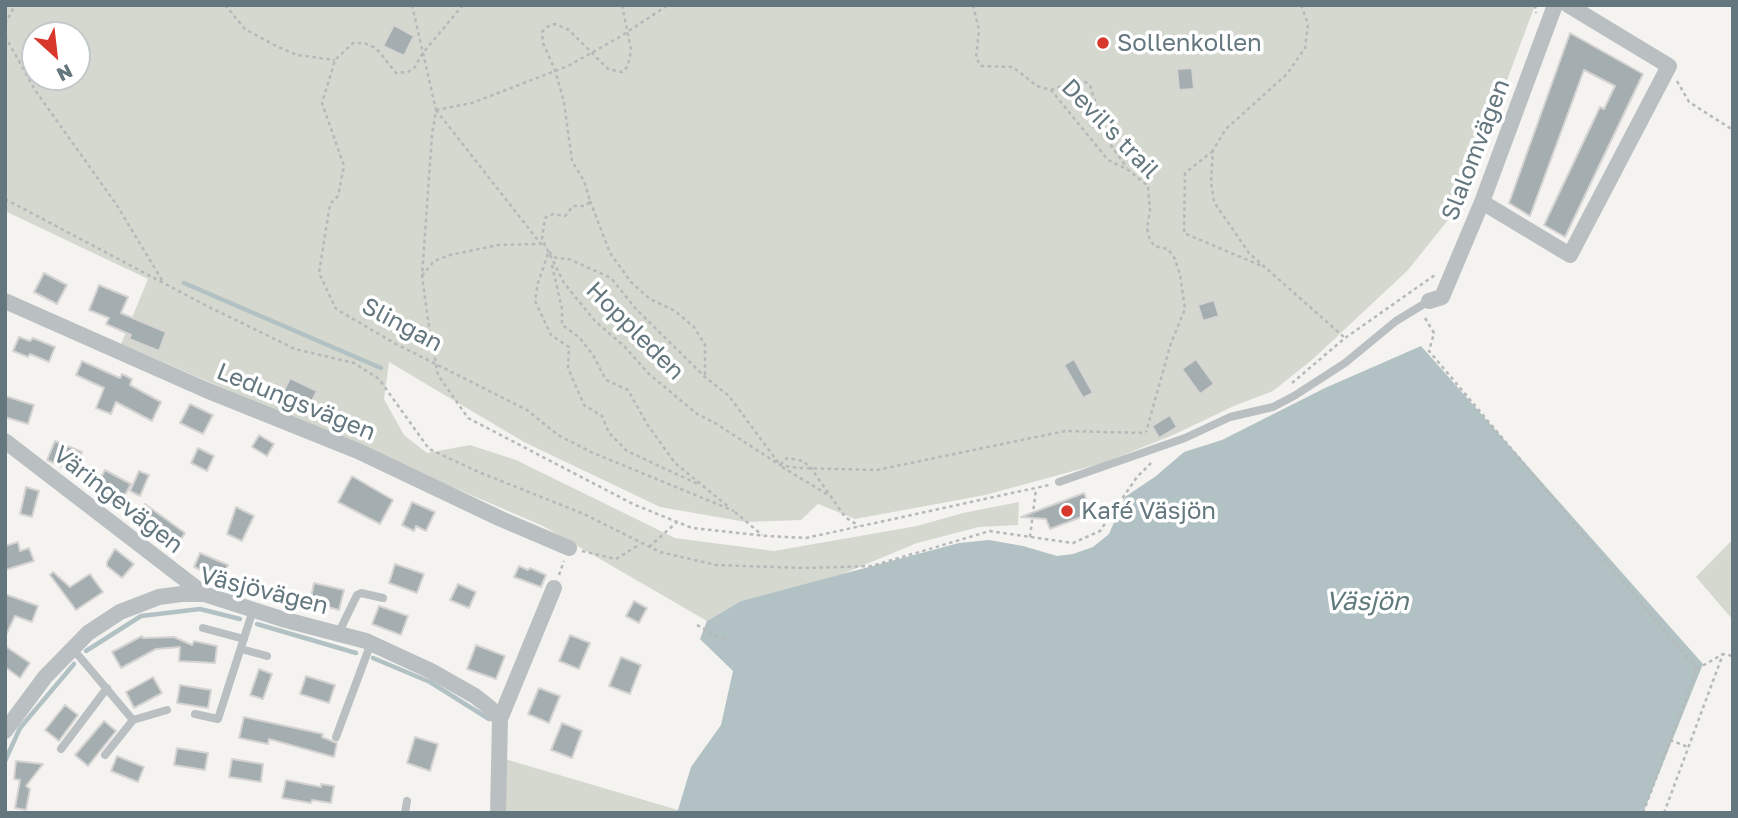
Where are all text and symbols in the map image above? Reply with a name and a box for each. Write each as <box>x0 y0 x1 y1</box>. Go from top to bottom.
north arrow <box>21 21 91 91</box>
place label: Sollenkollen <box>1117 29 1262 57</box>
marker: Sollenkollen <box>1095 35 1111 51</box>
text: N <box>53 60 77 87</box>
street label: Devil's trail <box>1055 73 1165 185</box>
street label: Slalomvägen <box>1436 75 1516 225</box>
street label: Hoppleden <box>580 276 690 386</box>
street label: Slingan <box>357 292 447 358</box>
street label: Ledungsvägen <box>212 357 380 447</box>
street label: Väringevägen <box>47 440 189 560</box>
place label: Kafé Väsjön <box>1081 497 1216 525</box>
marker: Kafé Väsjön <box>1059 503 1075 519</box>
street label: Väsjövägen <box>197 561 331 621</box>
water label: Väsjön <box>1325 586 1409 618</box>

